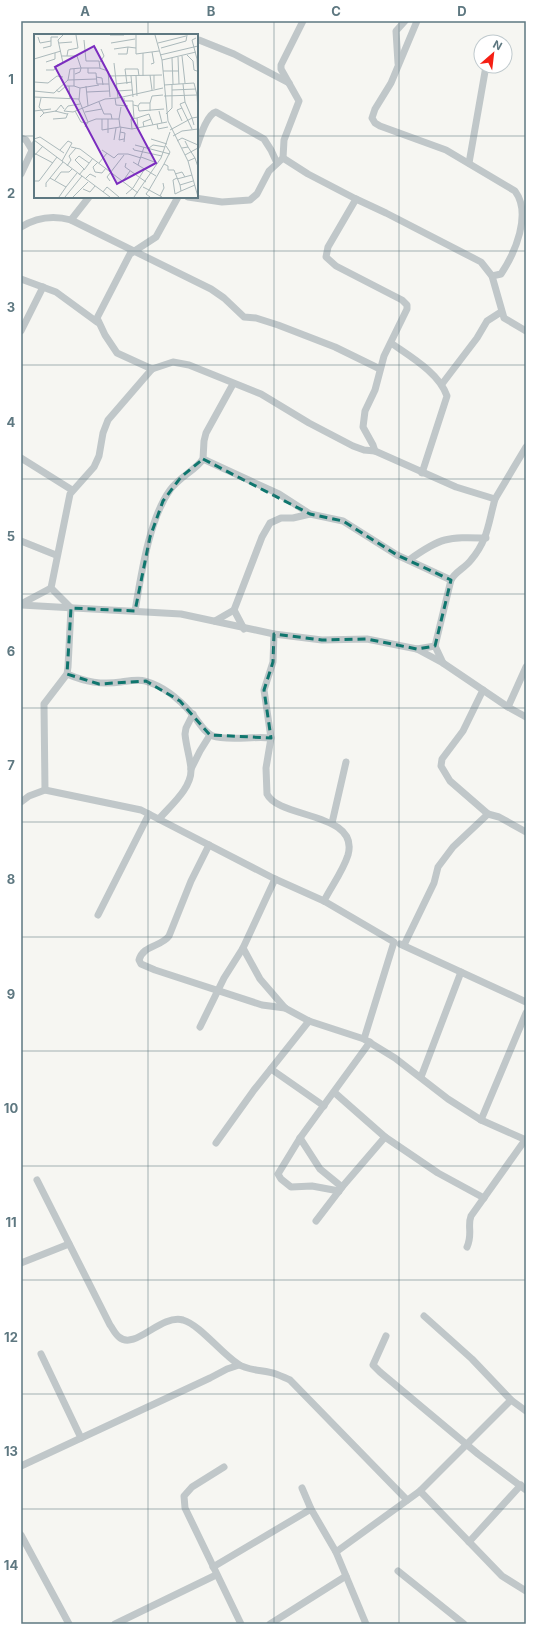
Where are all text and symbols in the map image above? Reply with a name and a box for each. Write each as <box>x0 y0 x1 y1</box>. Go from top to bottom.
text: A <box>80 3 90 19</box>
text: B <box>207 3 216 19</box>
text: C <box>331 3 341 19</box>
text: D <box>457 3 467 19</box>
inset map <box>34 34 198 198</box>
north arrow <box>473 34 513 74</box>
text: N <box>491 37 505 53</box>
text: 1 <box>8 71 14 87</box>
text: 2 <box>7 185 15 201</box>
text: 3 <box>7 299 15 315</box>
text: 4 <box>7 414 16 430</box>
text: 5 <box>7 528 15 544</box>
text: 6 <box>7 643 15 659</box>
text: 7 <box>7 757 15 773</box>
text: 8 <box>7 871 15 887</box>
text: 9 <box>7 986 15 1002</box>
text: 10 <box>4 1100 18 1116</box>
text: 11 <box>5 1214 17 1230</box>
text: 12 <box>4 1329 18 1345</box>
text: 13 <box>4 1443 18 1459</box>
text: 14 <box>4 1557 18 1573</box>

